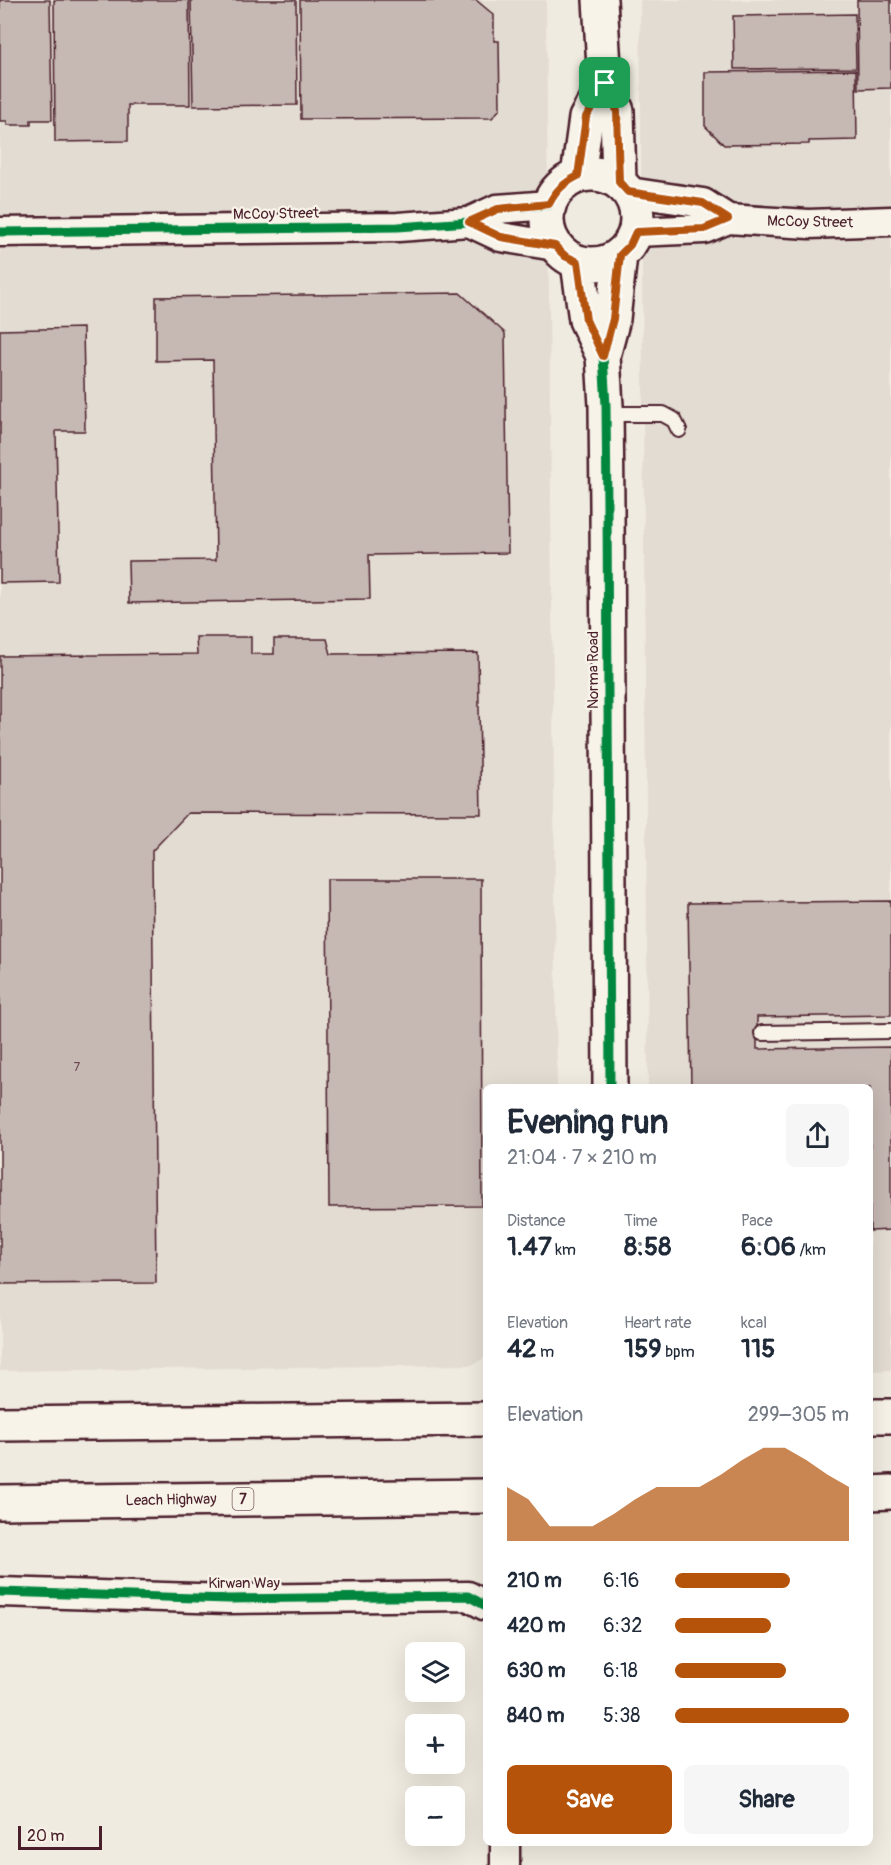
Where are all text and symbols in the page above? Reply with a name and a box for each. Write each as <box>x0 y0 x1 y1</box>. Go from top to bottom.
pin <box>579 57 630 108</box>
icon: arrive <box>588 66 621 99</box>
street label: McCoy Street <box>233 204 320 224</box>
street label: McCoy Street <box>767 212 854 232</box>
street label: Norma Road <box>584 631 603 709</box>
house number: 7 <box>74 1060 81 1075</box>
text: Evening run <box>507 1102 668 1143</box>
button: share <box>786 1104 849 1167</box>
text: 21:04 · 7 × 210 m <box>507 1145 657 1170</box>
text: Distance <box>507 1211 566 1231</box>
text: Time <box>624 1211 657 1231</box>
text: Pace <box>741 1211 773 1231</box>
text: 1.47 <box>507 1231 552 1263</box>
text: 8:58 <box>624 1231 671 1263</box>
text: 6:06 <box>741 1231 796 1263</box>
text: km <box>552 1240 576 1260</box>
text: /km <box>796 1240 826 1260</box>
text: Elevation <box>507 1313 568 1333</box>
text: Heart rate <box>624 1313 691 1333</box>
text: kcal <box>741 1313 767 1333</box>
text: 42 <box>507 1333 537 1365</box>
text: 159 <box>624 1333 662 1365</box>
text: 115 <box>741 1333 775 1365</box>
text: m <box>537 1342 554 1362</box>
text: bpm <box>662 1342 695 1362</box>
text: Elevation <box>507 1402 583 1427</box>
text: 299–305 m <box>748 1402 849 1427</box>
road number: 7 <box>232 1488 254 1510</box>
street label: Leach Highway <box>125 1490 217 1510</box>
text: 210 m <box>507 1568 562 1593</box>
text: 6:16 <box>603 1568 639 1593</box>
street label: Kirwan Way <box>208 1574 280 1593</box>
text: 420 m <box>507 1613 566 1638</box>
text: 6:32 <box>603 1613 642 1638</box>
map controls <box>405 1642 465 1846</box>
button: layers <box>405 1642 465 1702</box>
text: 630 m <box>507 1658 566 1683</box>
text: 6:18 <box>603 1658 638 1683</box>
text: 840 m <box>507 1703 564 1728</box>
text: 5:38 <box>603 1703 640 1728</box>
button: + <box>405 1714 465 1774</box>
button: Save <box>507 1765 672 1834</box>
button: Share <box>684 1765 849 1834</box>
button: − <box>405 1786 465 1846</box>
scale bar <box>18 1823 102 1850</box>
text: 20 m <box>27 1826 65 1846</box>

